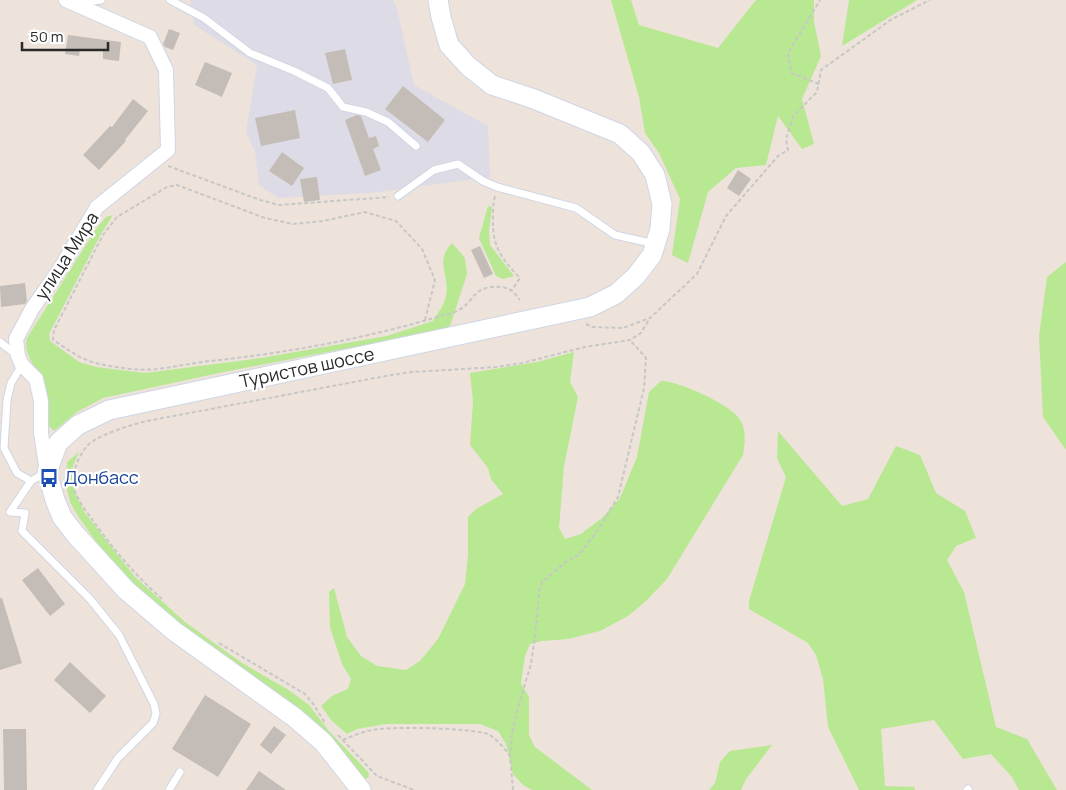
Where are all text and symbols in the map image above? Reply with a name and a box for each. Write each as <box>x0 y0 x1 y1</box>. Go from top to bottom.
scale bar <box>22 20 109 52</box>
text: 50 m <box>30 26 64 47</box>
street label: улица Мира <box>29 207 104 304</box>
street label: Туристов шоссе <box>237 341 376 393</box>
place label: Донбасс <box>64 465 139 489</box>
bus stop icon: Донбасс <box>38 467 60 489</box>

